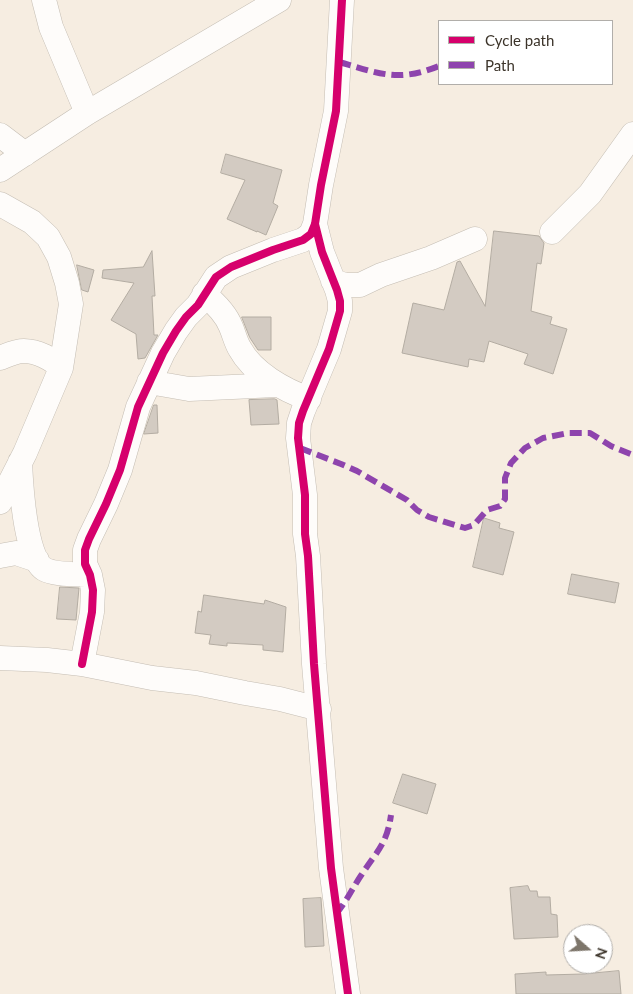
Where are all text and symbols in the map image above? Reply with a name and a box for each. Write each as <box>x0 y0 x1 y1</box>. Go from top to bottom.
legend <box>438 20 613 85</box>
text: Cycle path <box>485 31 554 49</box>
text: Path <box>485 56 515 74</box>
north arrow <box>563 924 613 974</box>
text: N <box>592 946 612 962</box>

